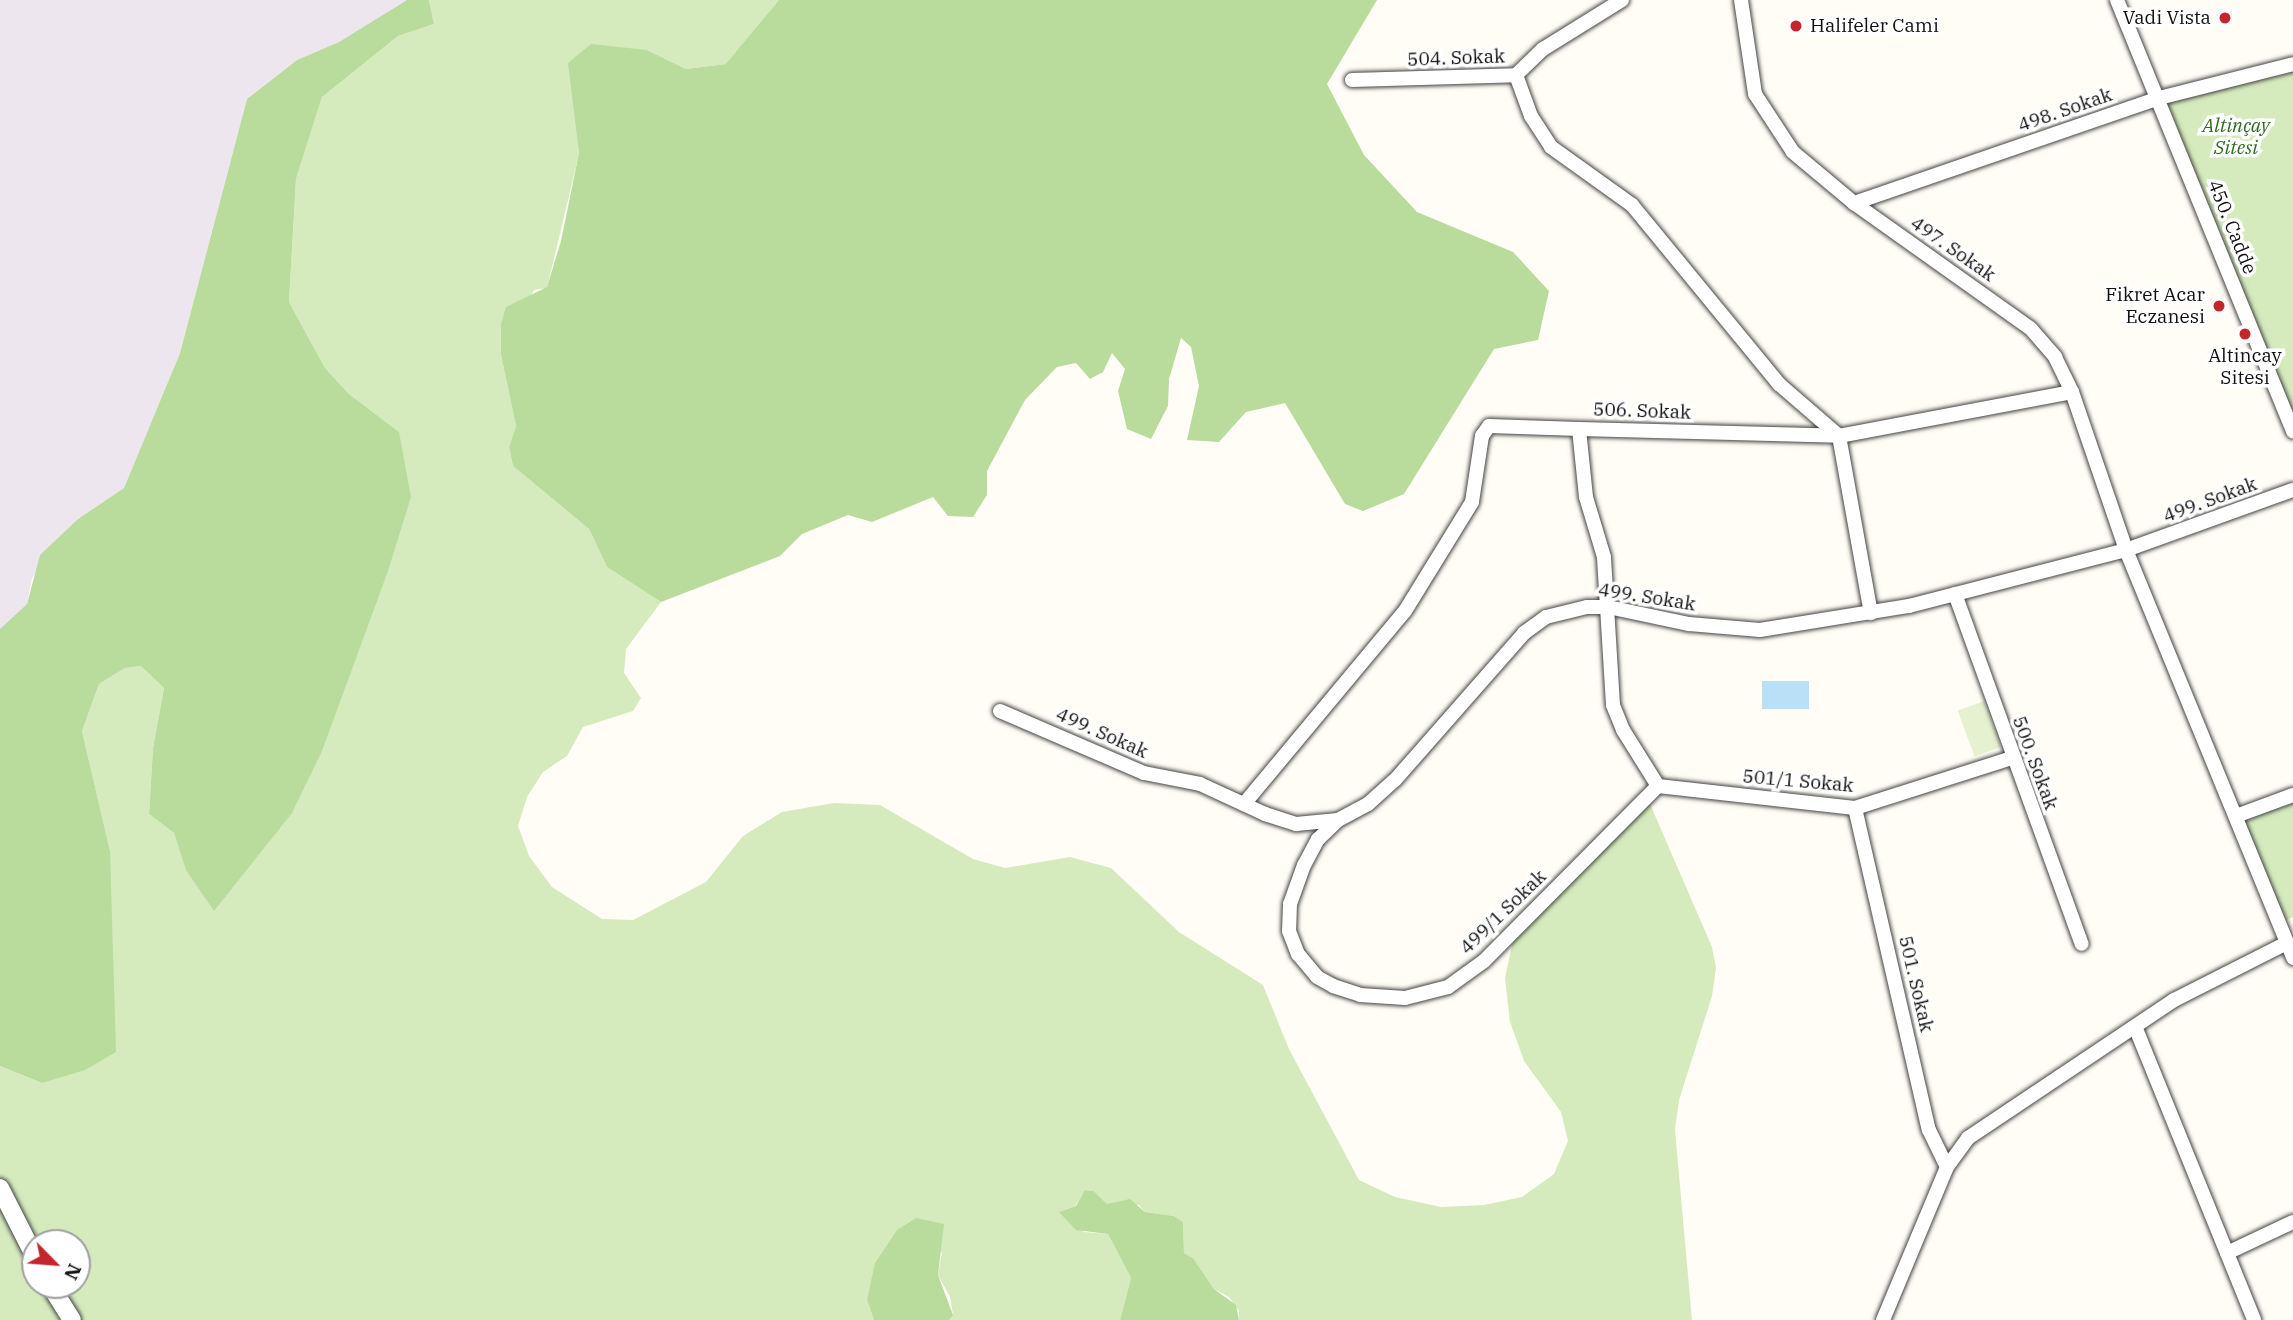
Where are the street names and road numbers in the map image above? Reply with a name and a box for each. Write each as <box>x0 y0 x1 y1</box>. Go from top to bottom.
street label: 504. Sokak <box>1407 45 1505 71</box>
street label: 498. Sokak <box>2015 83 2115 137</box>
street label: 450. Cadde <box>2203 177 2261 277</box>
street label: 497. Sokak <box>1906 212 2000 286</box>
street label: 506. Sokak <box>1593 398 1691 424</box>
street label: 499. Sokak <box>2160 473 2260 527</box>
street label: 499. Sokak <box>1597 578 1697 616</box>
street label: 499. Sokak <box>1053 703 1151 763</box>
street label: 500. Sokak <box>2008 713 2062 813</box>
street label: 501/1 Sokak <box>1742 765 1854 797</box>
street label: 499/1 Sokak <box>1455 865 1551 959</box>
street label: 501. Sokak <box>1894 934 1938 1034</box>

